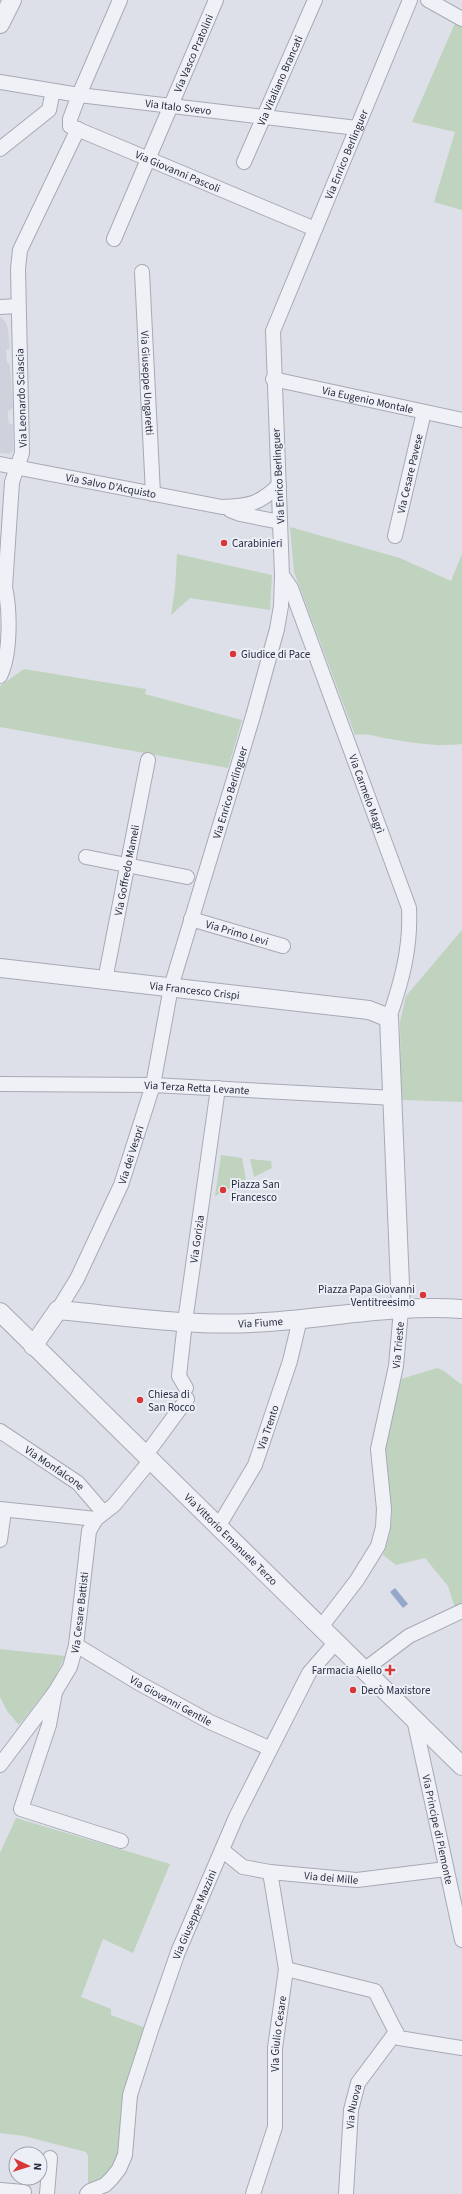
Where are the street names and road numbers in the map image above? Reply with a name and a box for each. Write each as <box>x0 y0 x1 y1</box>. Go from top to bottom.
street label: Via Vasco Pratolini <box>170 12 217 95</box>
street label: Via Vitaliano Brancati <box>254 33 307 128</box>
street label: Via Italo Svevo <box>144 96 212 119</box>
street label: Via Enrico Berlinguer <box>321 107 372 201</box>
street label: Via Giovanni Pascoli <box>133 147 223 196</box>
street label: Via Giuseppe Ungaretti <box>137 330 157 436</box>
street label: Via Leonardo Sciascia <box>12 348 31 448</box>
street label: Via Eugenio Montale <box>321 383 415 417</box>
street label: Via Enrico Berlinguer <box>269 428 288 524</box>
street label: Via Cesare Pavese <box>393 432 427 515</box>
street label: Via Salvo D'Acquisto <box>64 470 158 502</box>
street label: Via Enrico Berlinguer <box>209 745 251 841</box>
street label: Via Carmelo Magrì <box>345 752 388 836</box>
street label: Via Goffredo Mameli <box>111 823 143 917</box>
street label: Via Primo Levi <box>204 917 270 949</box>
street label: Via Francesco Crispi <box>149 978 241 1003</box>
street label: Via Terza Retta Levante <box>144 1078 250 1098</box>
street label: Via dei Vespri <box>115 1124 148 1186</box>
street label: Via Gorizia <box>186 1214 208 1264</box>
street label: Via Fiume <box>238 1314 284 1331</box>
street label: Via Trieste <box>389 1321 408 1369</box>
street label: Via Trento <box>254 1403 283 1452</box>
street label: Via Monfalcone <box>21 1442 88 1494</box>
street label: Via Vittorio Emanuele Terzo <box>181 1490 281 1589</box>
street label: Via Cesare Battisti <box>67 1571 92 1655</box>
street label: Via Giovanni Gentile <box>127 1672 215 1730</box>
street label: Via Principe di Piemonte <box>418 1773 457 1886</box>
street label: Via Giuseppe Mazzini <box>169 1867 220 1961</box>
street label: Via dei Mille <box>303 1868 360 1888</box>
street label: Via Giulio Cesare <box>268 1994 290 2072</box>
street label: Via Nuova <box>343 2082 365 2129</box>

